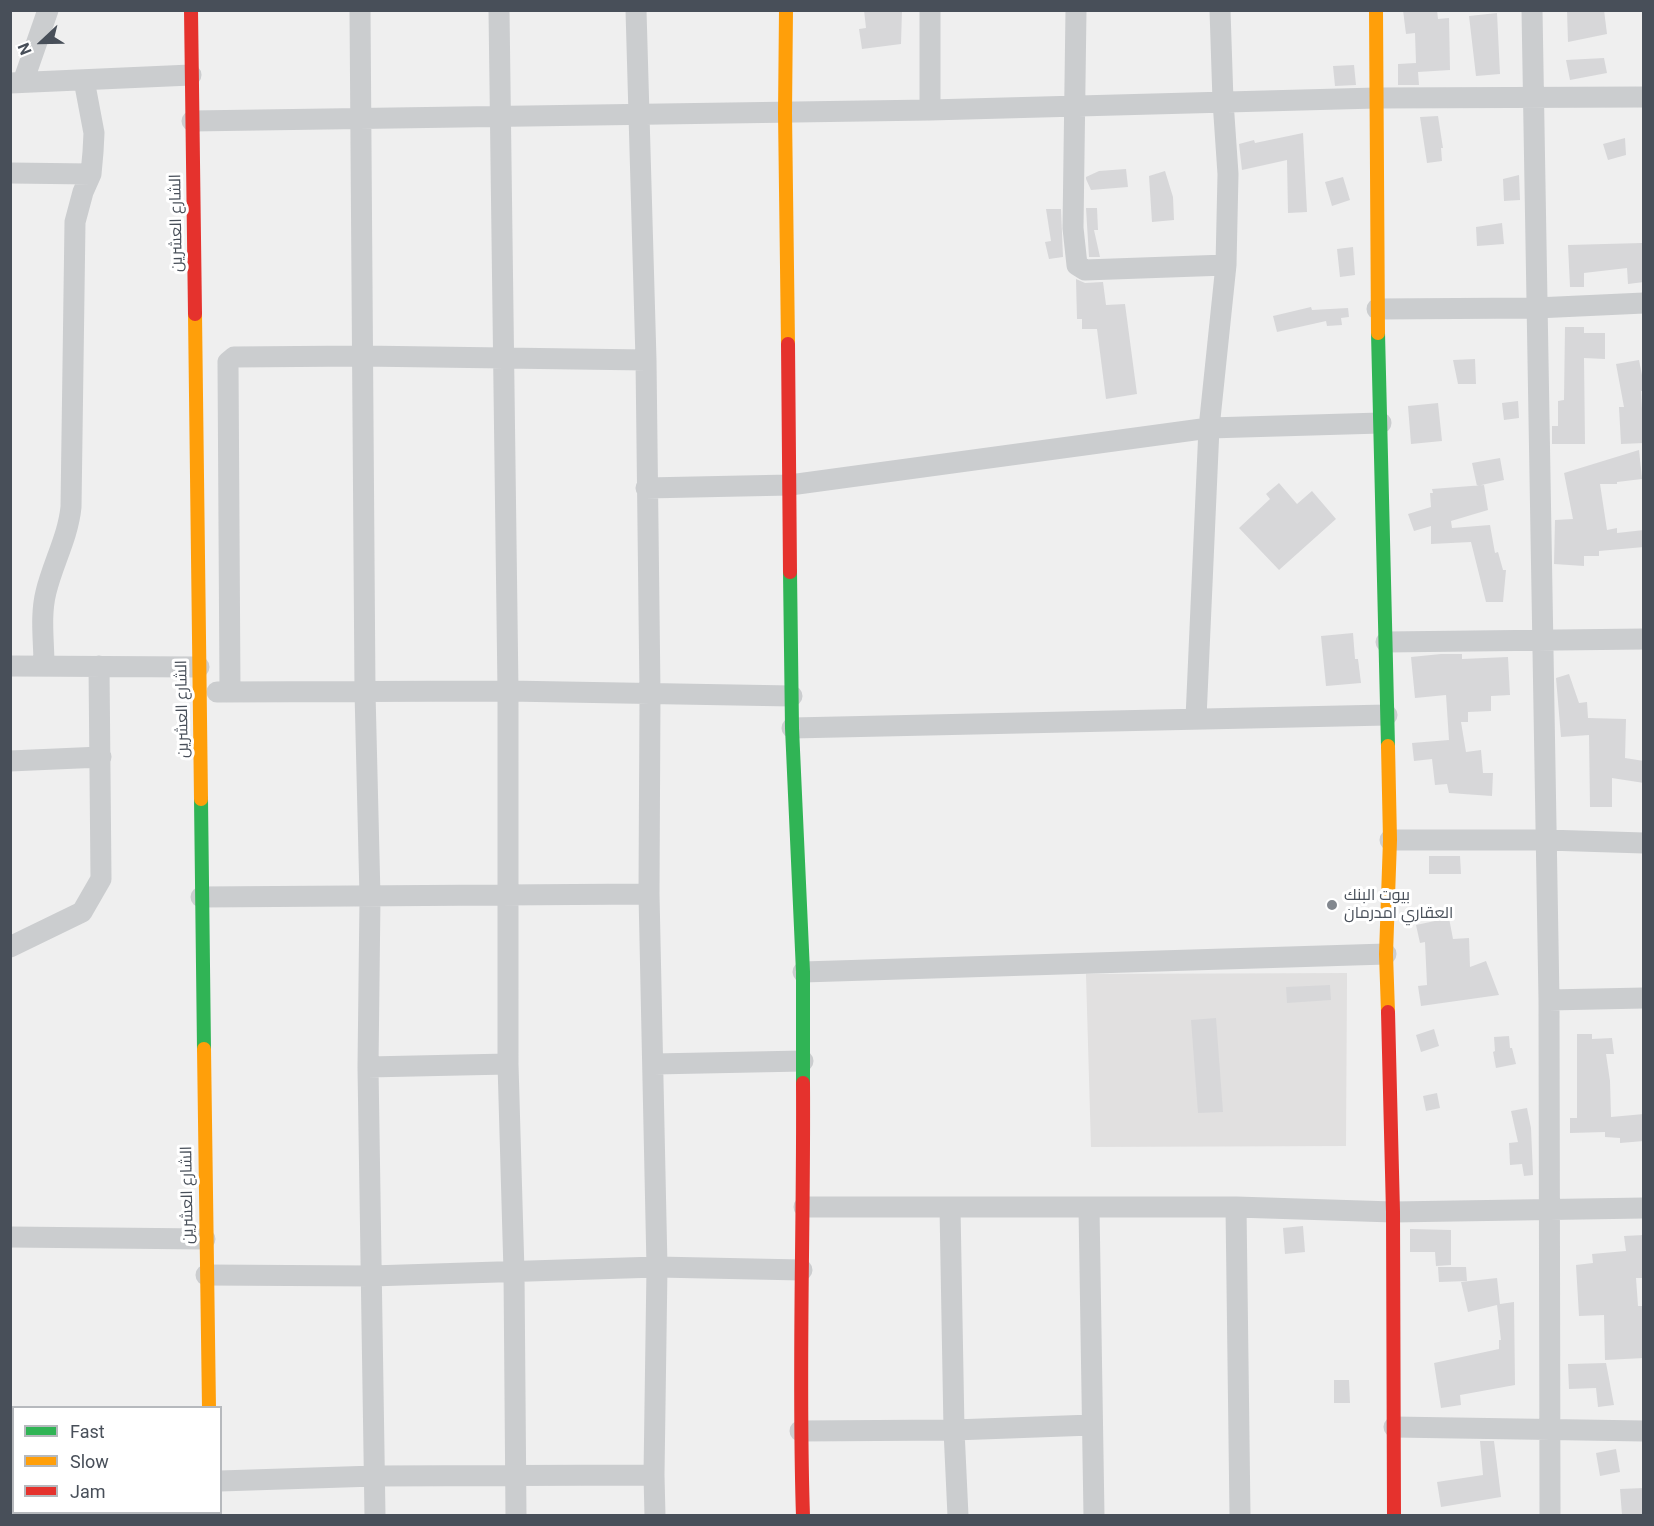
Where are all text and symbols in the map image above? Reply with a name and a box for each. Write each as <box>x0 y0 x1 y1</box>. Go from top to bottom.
north arrow <box>12 12 72 72</box>
text: N <box>14 40 36 58</box>
street label: الشارع العشرين <box>167 174 187 272</box>
street label: الشارع العشرين <box>173 660 193 758</box>
place label: بيوت البنك العقاري امدرمان <box>1344 886 1453 924</box>
marker: بيوت البنك العقاري امدرمان <box>1325 898 1339 912</box>
street label: الشارع العشرين <box>178 1146 198 1244</box>
legend <box>12 1406 222 1514</box>
text: Fast <box>70 1421 105 1442</box>
text: Slow <box>70 1451 109 1472</box>
text: Jam <box>70 1481 106 1502</box>

